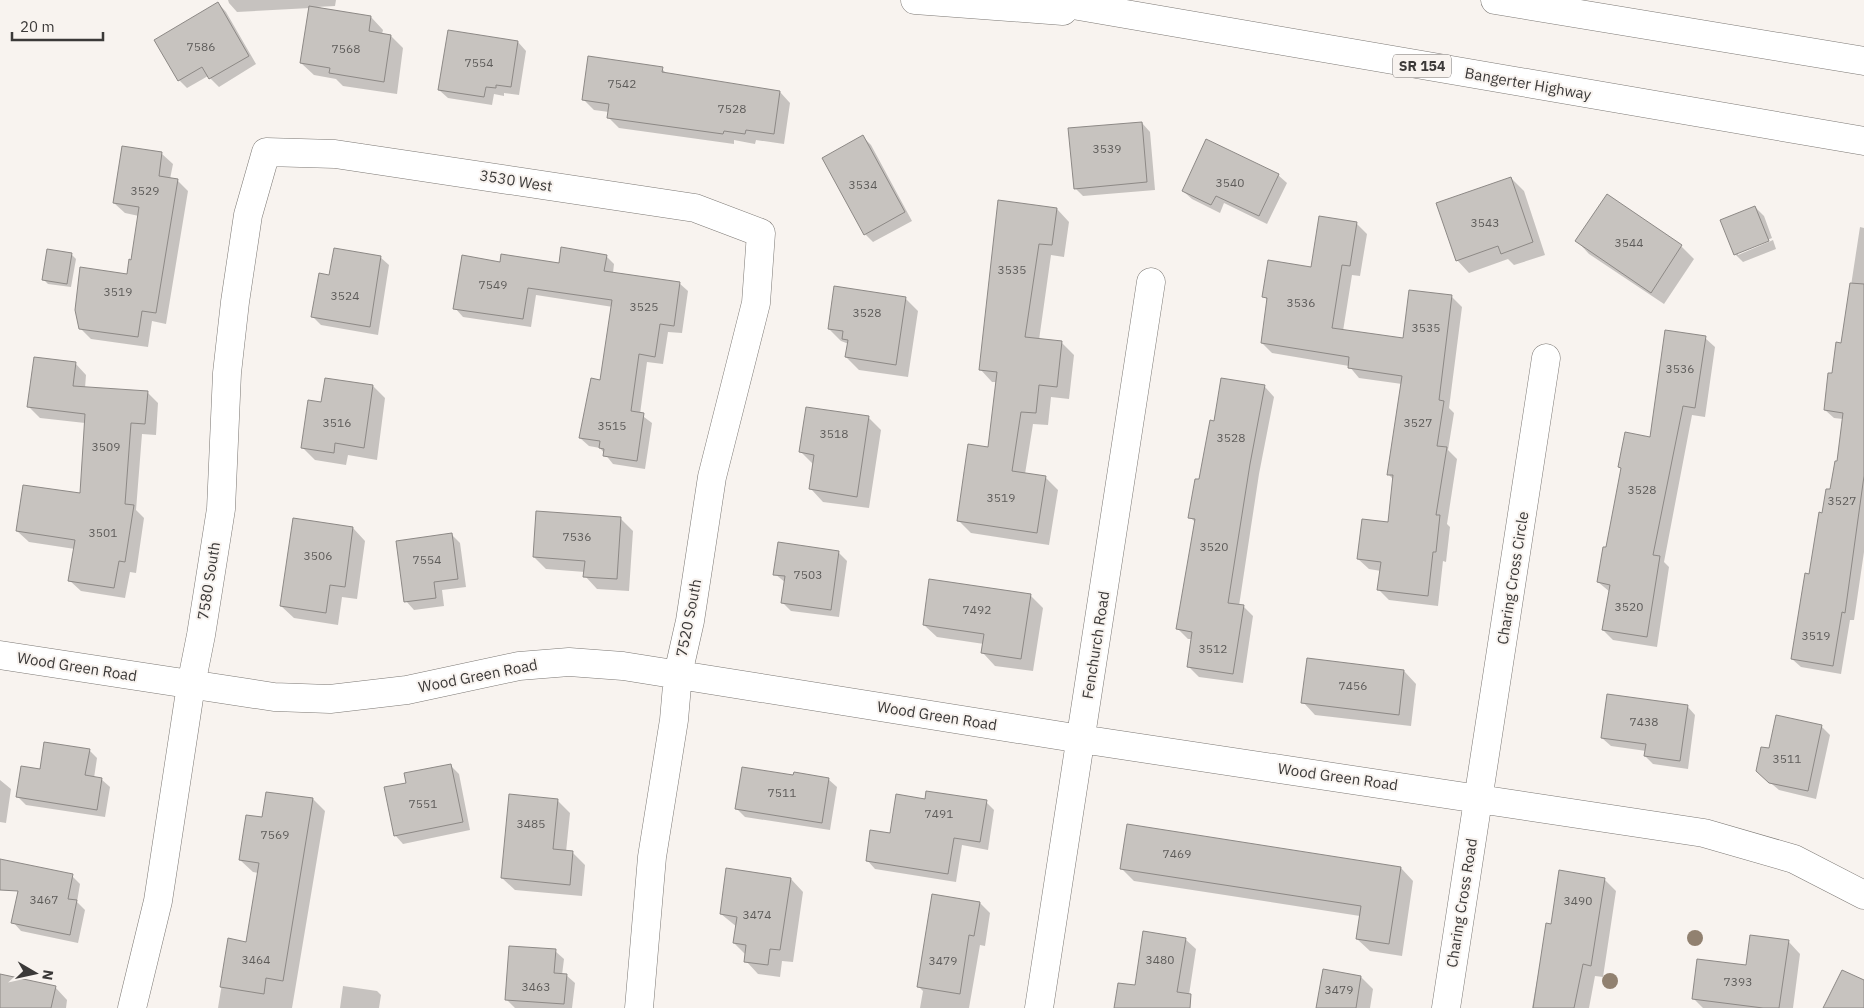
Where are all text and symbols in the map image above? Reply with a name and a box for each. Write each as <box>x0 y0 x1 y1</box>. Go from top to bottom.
scale bar <box>12 10 104 42</box>
text: 20 m <box>20 17 55 36</box>
house number: 7586 <box>187 39 215 54</box>
house number: 7568 <box>332 41 360 56</box>
road number: SR 154 <box>1393 54 1451 78</box>
house number: 7554 <box>465 55 493 70</box>
street label: Bangerter Highway <box>1463 63 1593 104</box>
house number: 7542 <box>608 76 636 91</box>
house number: 7528 <box>718 101 746 116</box>
house number: 3539 <box>1093 141 1121 156</box>
street label: 3530 West <box>478 165 554 196</box>
house number: 3540 <box>1216 175 1244 190</box>
house number: 3534 <box>849 177 877 192</box>
house number: 3529 <box>131 183 159 198</box>
house number: 3543 <box>1471 215 1499 230</box>
house number: 3544 <box>1615 235 1643 250</box>
house number: 3535 <box>998 262 1026 277</box>
house number: 7549 <box>479 277 507 292</box>
house number: 3519 <box>104 284 132 299</box>
house number: 3524 <box>331 288 359 303</box>
house number: 3536 <box>1287 295 1315 310</box>
house number: 3525 <box>630 299 658 314</box>
house number: 3528 <box>853 305 881 320</box>
house number: 3535 <box>1412 320 1440 335</box>
house number: 3536 <box>1666 361 1694 376</box>
house number: 3516 <box>323 415 351 430</box>
house number: 3527 <box>1404 415 1432 430</box>
house number: 3515 <box>598 418 626 433</box>
house number: 3518 <box>820 426 848 441</box>
house number: 3528 <box>1217 430 1245 445</box>
house number: 3509 <box>92 439 120 454</box>
house number: 3528 <box>1628 482 1656 497</box>
house number: 3519 <box>987 490 1015 505</box>
house number: 3527 <box>1828 493 1856 508</box>
street label: Charing Cross Circle <box>1493 510 1532 646</box>
house number: 3501 <box>89 525 117 540</box>
house number: 7536 <box>563 529 591 544</box>
house number: 3520 <box>1200 539 1228 554</box>
street label: 7580 South <box>193 540 224 621</box>
house number: 3506 <box>304 548 332 563</box>
house number: 7554 <box>413 552 441 567</box>
house number: 7503 <box>794 567 822 582</box>
street label: 7520 South <box>672 577 705 658</box>
street label: Fenchurch Road <box>1078 590 1113 700</box>
house number: 3520 <box>1615 599 1643 614</box>
house number: 7492 <box>963 602 991 617</box>
house number: 3519 <box>1802 628 1830 643</box>
house number: 3512 <box>1199 641 1227 656</box>
street label: Wood Green Road <box>16 648 138 685</box>
street label: Wood Green Road <box>417 655 539 696</box>
house number: 7456 <box>1339 678 1367 693</box>
street label: Wood Green Road <box>876 697 998 734</box>
house number: 7438 <box>1630 714 1658 729</box>
house number: 3511 <box>1773 751 1801 766</box>
street label: Wood Green Road <box>1277 759 1399 794</box>
house number: 7511 <box>768 785 796 800</box>
house number: 7551 <box>409 796 437 811</box>
house number: 7491 <box>925 806 953 821</box>
house number: 3485 <box>517 816 545 831</box>
house number: 7569 <box>261 827 289 842</box>
street label: Charing Cross Road <box>1442 837 1481 969</box>
house number: 7469 <box>1163 846 1191 861</box>
house number: 3467 <box>30 892 58 907</box>
house number: 3490 <box>1564 893 1592 908</box>
house number: 3474 <box>743 907 771 922</box>
north arrow <box>10 948 60 998</box>
house number: 3464 <box>242 952 270 967</box>
house number: 3480 <box>1146 952 1174 967</box>
house number: 3479 <box>929 953 957 968</box>
text: N <box>38 969 58 981</box>
house number: 7393 <box>1724 974 1752 989</box>
house number: 3463 <box>522 979 550 994</box>
house number: 3479 <box>1325 982 1353 997</box>

